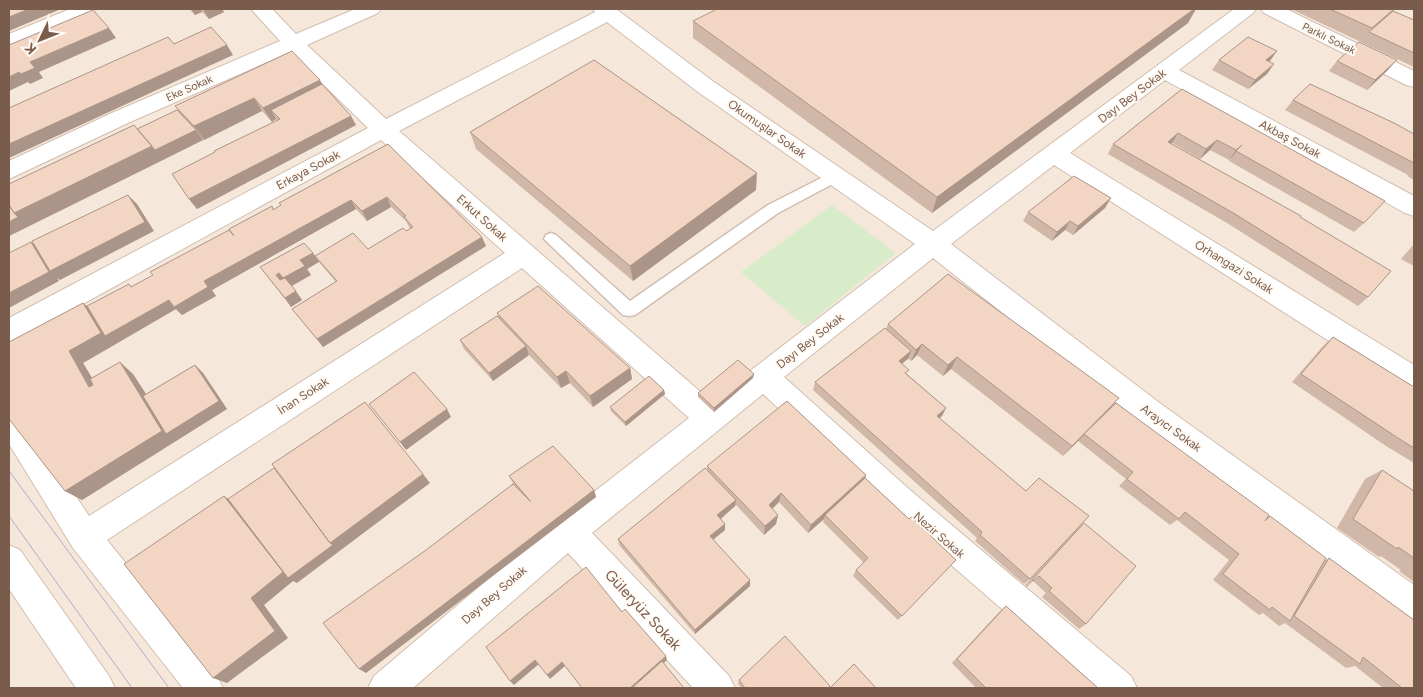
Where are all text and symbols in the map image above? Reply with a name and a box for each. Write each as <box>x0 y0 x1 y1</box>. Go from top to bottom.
north arrow <box>15 15 65 65</box>
street label: Parklı Sokak <box>1300 20 1358 57</box>
text: K <box>21 39 40 58</box>
street label: Dayı Bey Sokak <box>1095 66 1169 126</box>
street label: Eke Sokak <box>164 72 215 105</box>
street label: Okumuşlar Sokak <box>725 97 809 161</box>
street label: Akbaş Sokak <box>1257 117 1323 161</box>
street label: Erkaya Sokak <box>274 147 342 193</box>
street label: Erkut Sokak <box>454 192 510 244</box>
street label: Orhangazi Sokak <box>1192 237 1276 297</box>
street label: Dayı Bey Sokak <box>774 310 846 372</box>
street label: İnan Sokak <box>275 374 331 418</box>
street label: Arayıcı Sokak <box>1138 401 1204 455</box>
street label: Nezir Sokak <box>910 509 968 561</box>
street label: Dayı Bey Sokak <box>459 563 529 627</box>
street label: Güleryüz Sokak <box>601 566 685 655</box>

